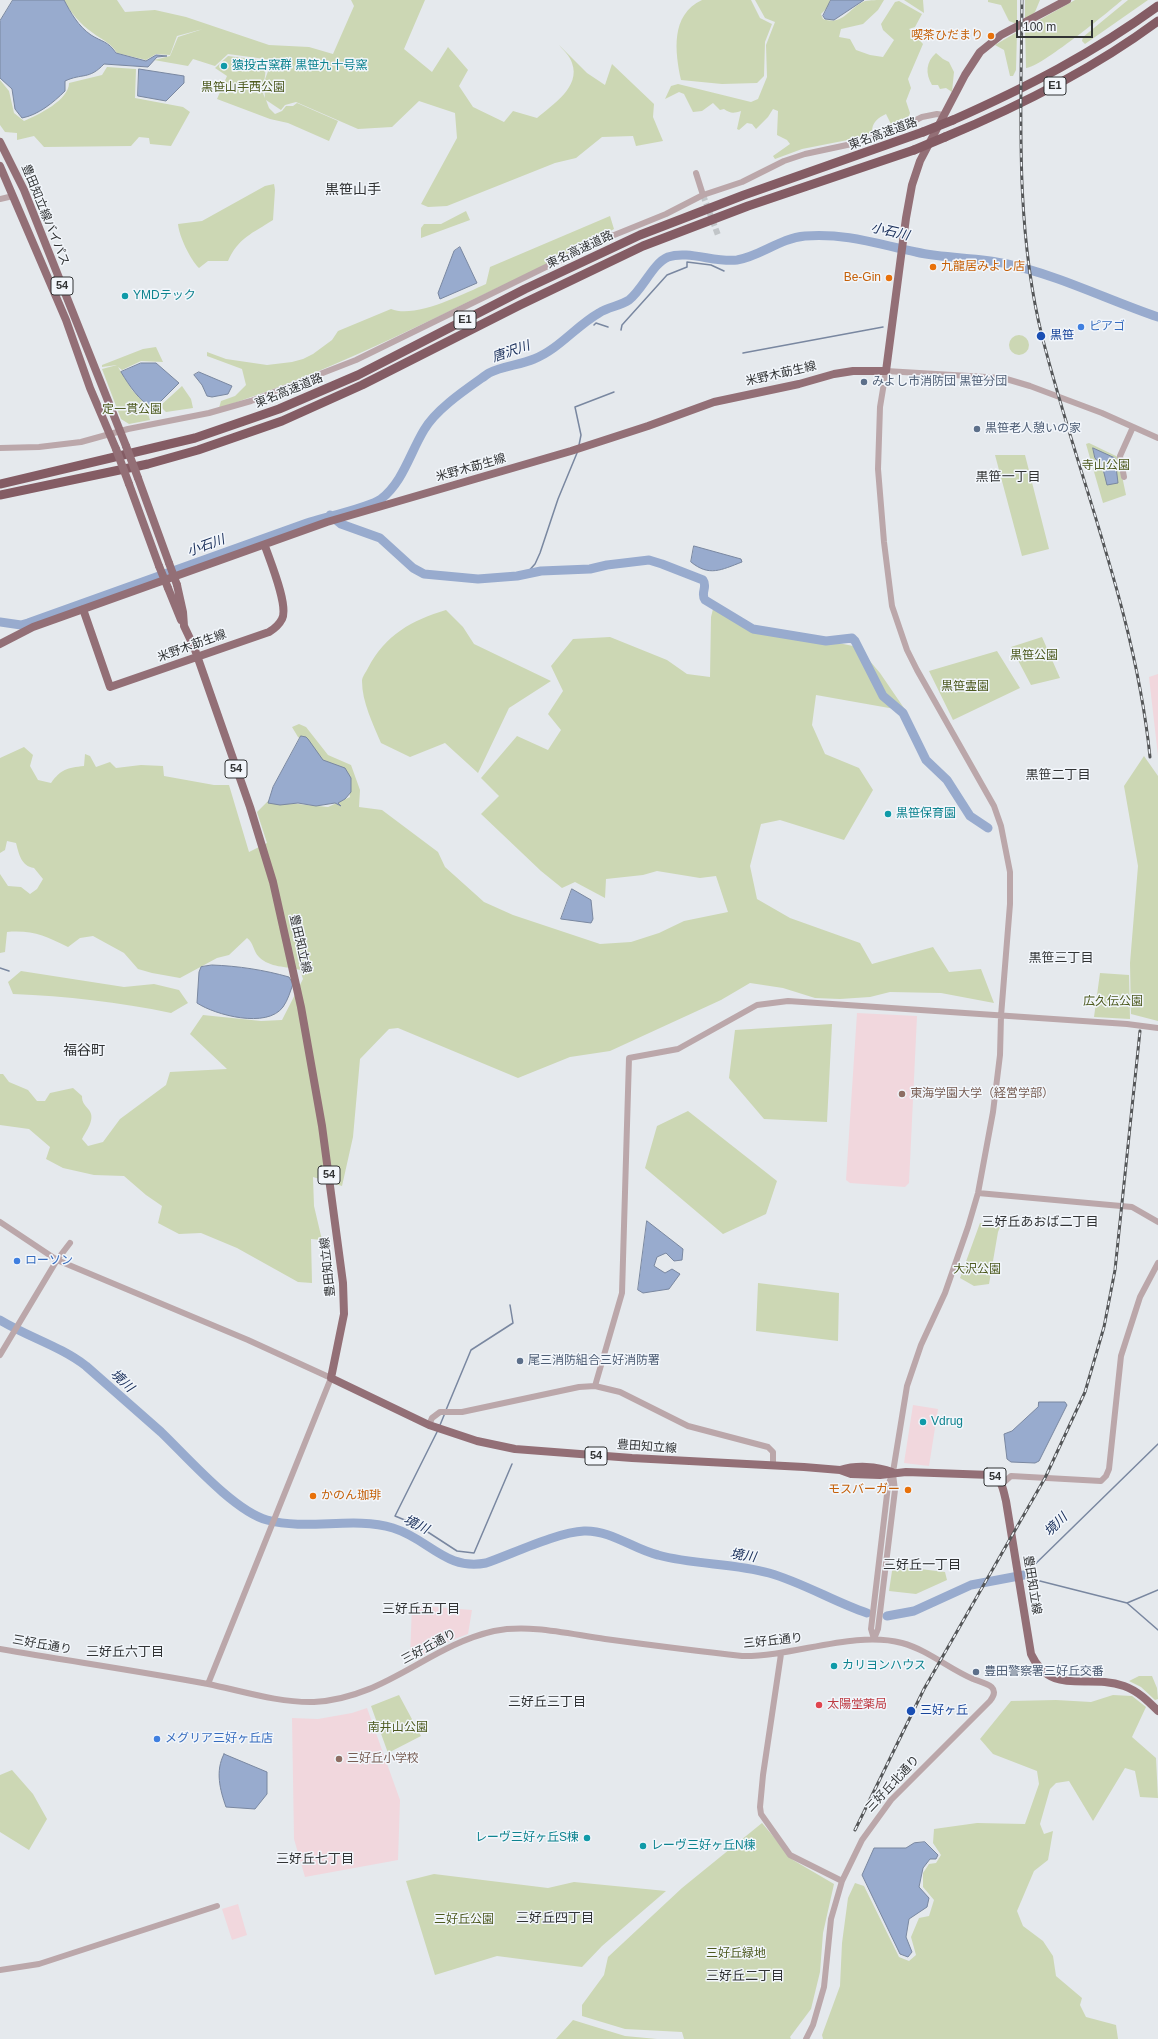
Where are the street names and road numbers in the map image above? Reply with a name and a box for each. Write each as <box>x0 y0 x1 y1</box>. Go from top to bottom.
road number: E1 <box>1044 77 1066 95</box>
street label: 東名高速道路 <box>847 115 919 153</box>
street label: 豊田知立線バイパス <box>18 162 72 268</box>
street label: 東名高速道路 <box>544 228 616 272</box>
road number: 54 <box>51 277 73 295</box>
road number: E1 <box>454 311 476 329</box>
street label: 米野木莇生線 <box>744 359 818 389</box>
street label: 東名高速道路 <box>253 371 325 411</box>
street label: 米野木莇生線 <box>434 451 508 485</box>
street label: 米野木莇生線 <box>156 627 228 665</box>
road number: 54 <box>225 760 247 778</box>
street label: 豊田知立線 <box>286 913 314 975</box>
road number: 54 <box>318 1166 340 1184</box>
street label: 豊田知立線 <box>318 1236 338 1298</box>
street label: 豊田知立線 <box>617 1438 677 1456</box>
road number: 54 <box>585 1447 607 1465</box>
road number: 54 <box>984 1468 1006 1486</box>
street label: 豊田知立線 <box>1020 1554 1044 1616</box>
street label: 三好丘通り <box>399 1627 459 1667</box>
street label: 三好丘通り <box>742 1631 804 1651</box>
street label: 三好丘通り <box>11 1633 73 1657</box>
street label: 三好丘北通り <box>863 1753 923 1815</box>

